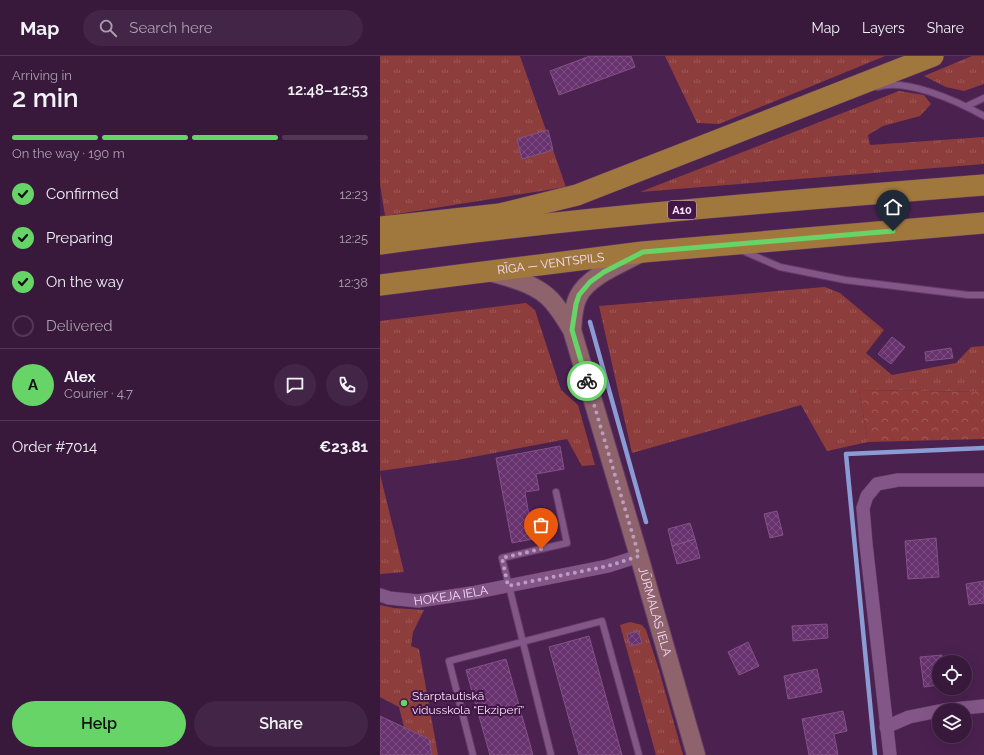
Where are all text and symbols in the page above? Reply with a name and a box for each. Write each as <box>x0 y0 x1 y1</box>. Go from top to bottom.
search box <box>83 10 363 46</box>
text: Map <box>20 17 59 39</box>
icon: search <box>97 17 119 39</box>
text: Search here <box>129 19 213 37</box>
text: Map <box>812 20 840 36</box>
text: Layers <box>862 20 905 36</box>
text: Share <box>927 20 964 36</box>
text: Arriving in <box>12 68 72 83</box>
text: 12:48–12:53 <box>288 81 368 99</box>
text: 2 min <box>12 83 79 113</box>
text: On the way · 190 m <box>12 146 125 161</box>
icon: check <box>12 183 34 205</box>
text: Confirmed <box>46 185 119 203</box>
text: 12:23 <box>340 187 368 202</box>
pin <box>876 190 910 231</box>
icon: home <box>882 196 904 218</box>
road number: A10 <box>668 201 696 219</box>
icon: check <box>12 227 34 249</box>
text: Preparing <box>46 229 113 247</box>
text: 12:25 <box>339 231 368 246</box>
street label: RĪGA — VENTSPILS <box>496 250 605 277</box>
icon: check <box>12 271 34 293</box>
text: On the way <box>46 273 124 291</box>
text: 12:38 <box>339 275 368 290</box>
text: Delivered <box>46 317 113 335</box>
courier <box>567 361 607 401</box>
button: chat <box>274 364 316 406</box>
button: phone <box>326 364 368 406</box>
text: Alex <box>64 368 95 386</box>
icon: bike <box>576 370 598 392</box>
text: A <box>28 376 38 394</box>
text: Courier · 4.7 <box>64 386 133 401</box>
text: Order #7014 <box>12 438 97 456</box>
text: €23.81 <box>319 438 368 456</box>
pin <box>524 508 558 549</box>
icon: bag <box>530 514 552 536</box>
street label: JŪRMALAS IELA <box>635 565 674 658</box>
street label: HOKEJA IELA <box>413 583 489 609</box>
map controls <box>932 655 972 743</box>
button: locate <box>932 655 972 695</box>
place label: Starptautiskā vidusskola “Ekziperī” <box>412 689 524 717</box>
marker: Starptautiskā vidusskola “Ekziperī” <box>399 698 409 708</box>
button: Help <box>12 701 186 747</box>
button: Share <box>194 701 368 747</box>
button: layers <box>932 703 972 743</box>

